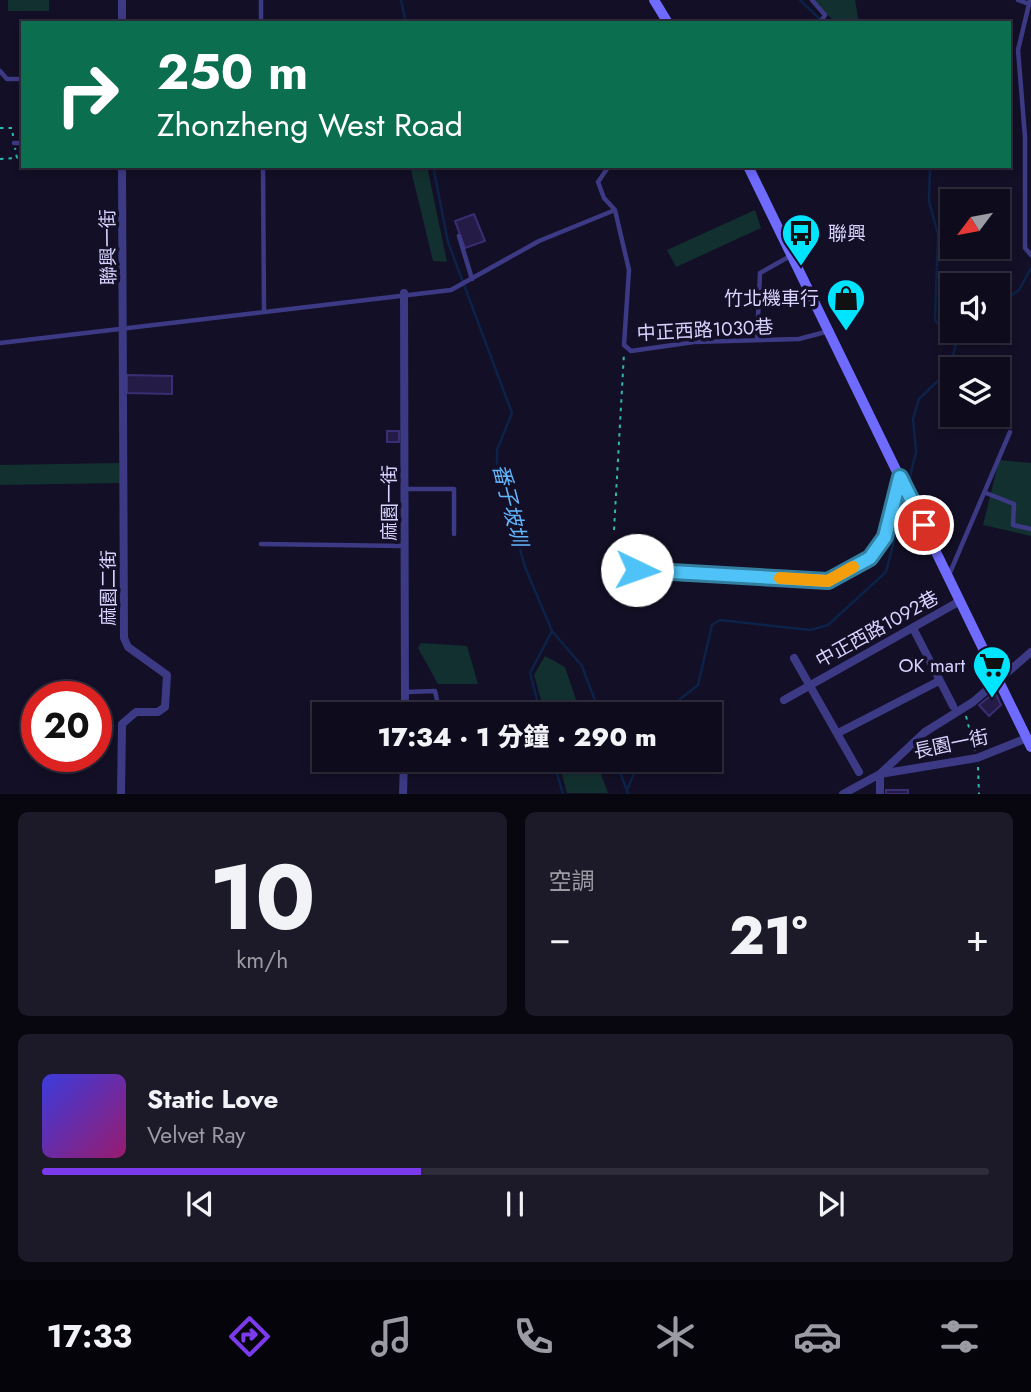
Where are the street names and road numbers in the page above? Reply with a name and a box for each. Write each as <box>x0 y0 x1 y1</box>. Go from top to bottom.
street label: 聯興一街 <box>94 209 122 285</box>
street label: 中正西路1030巷 <box>636 313 774 347</box>
street label: 麻園一街 <box>376 465 403 541</box>
street label: 麻園二街 <box>95 550 122 626</box>
street label: 中正西路1092巷 <box>811 584 943 674</box>
street label: 長園一街 <box>911 723 991 765</box>

